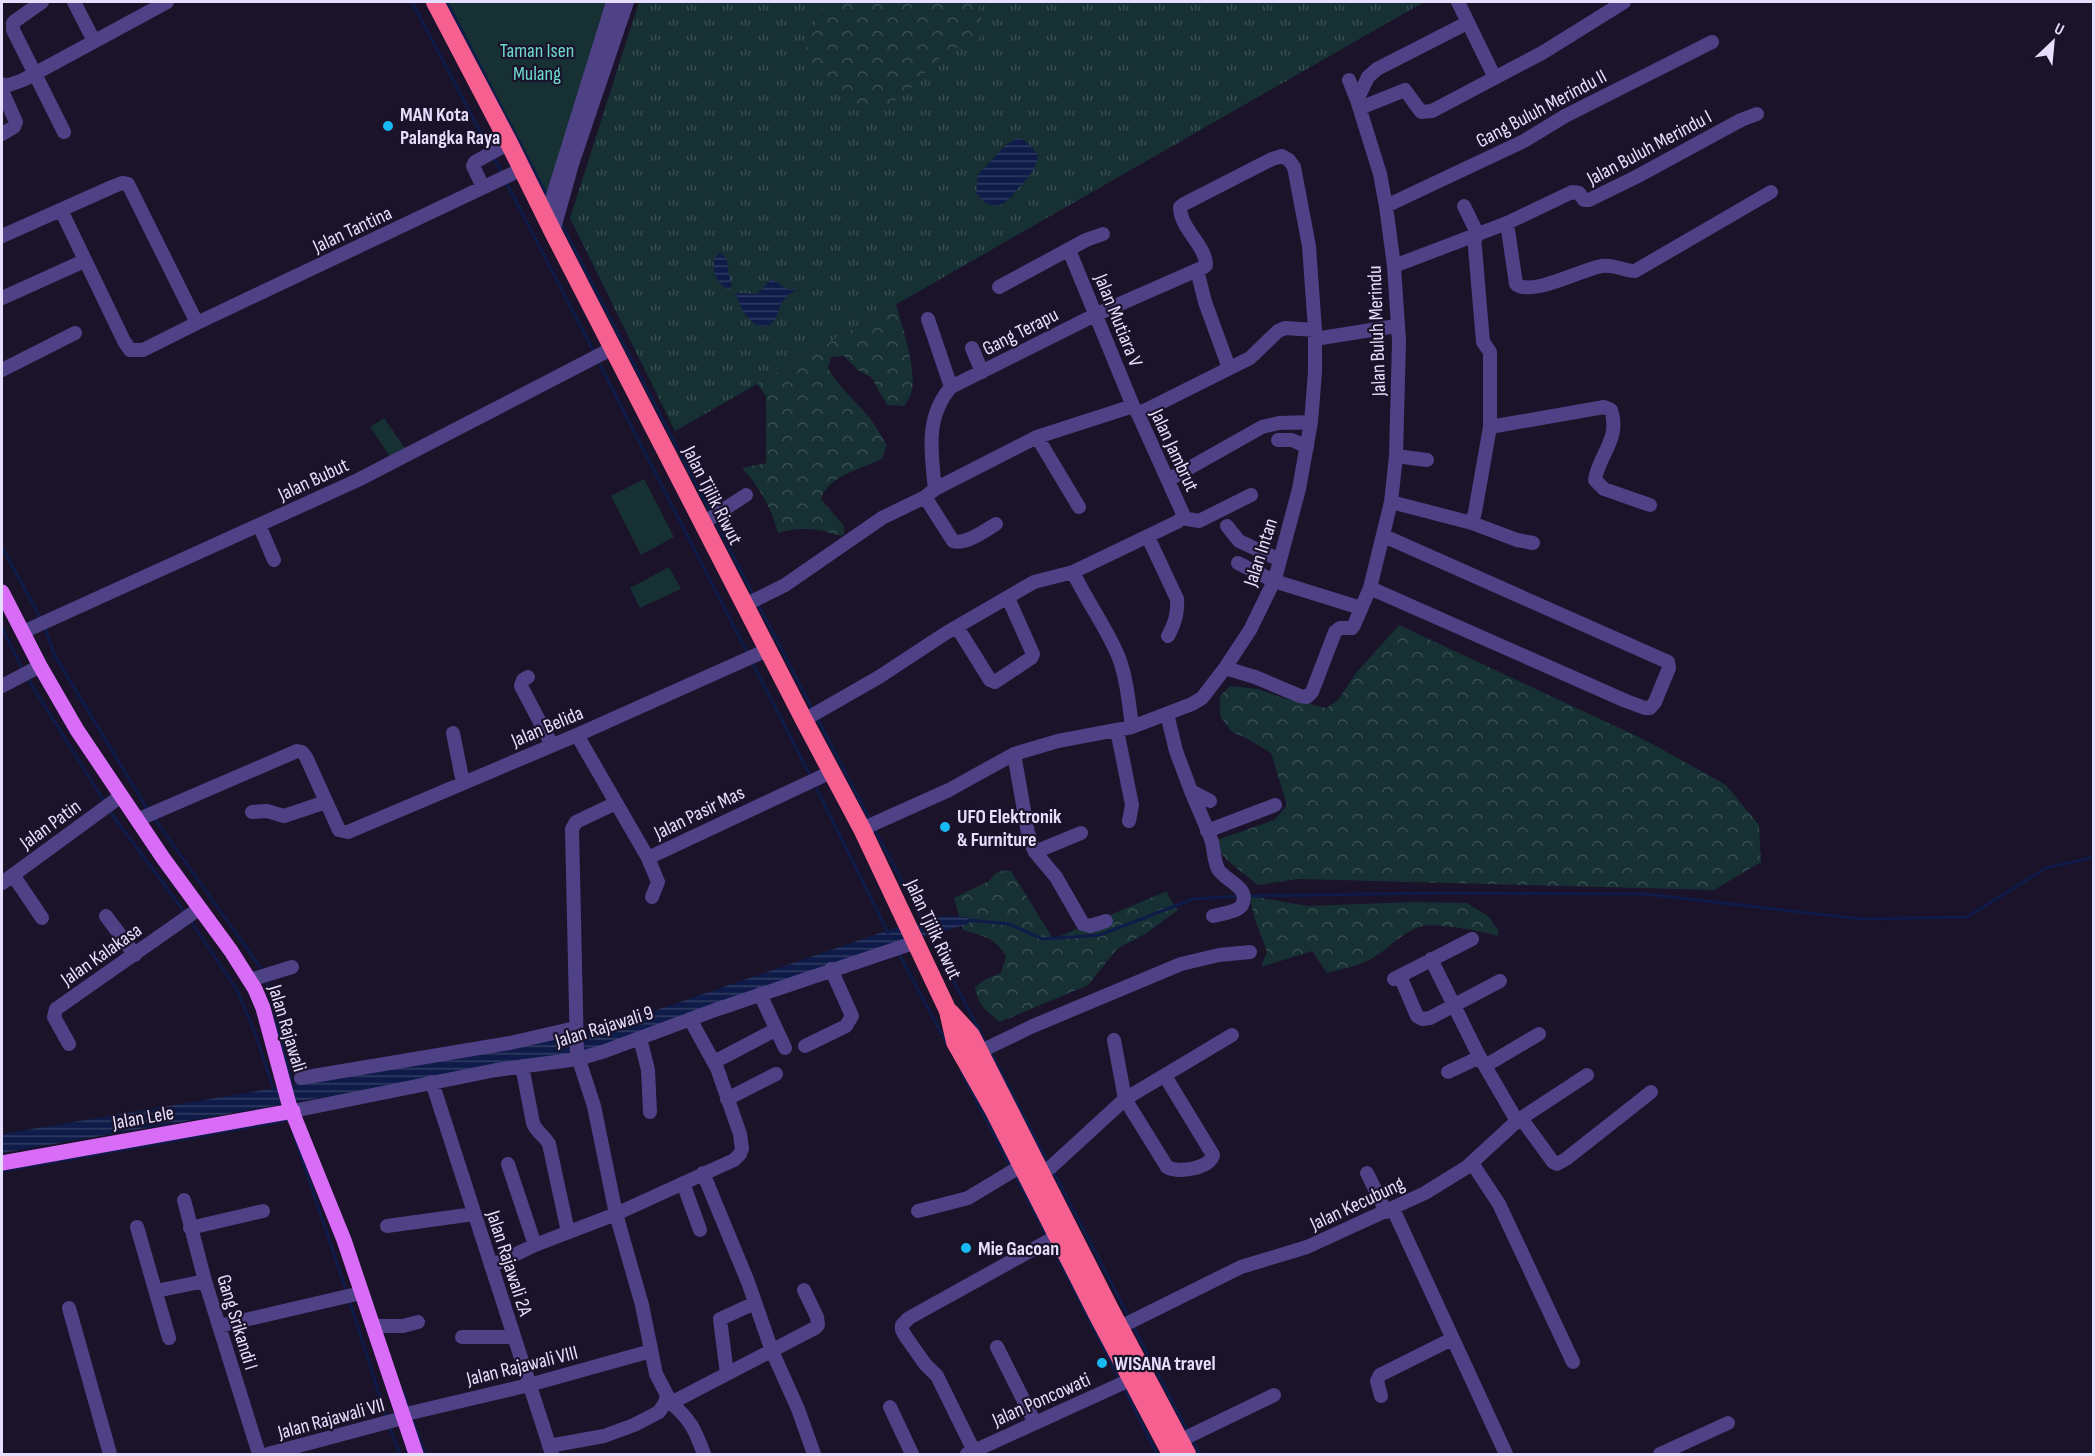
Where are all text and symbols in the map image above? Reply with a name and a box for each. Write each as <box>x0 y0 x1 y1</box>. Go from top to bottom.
north arrow <box>2023 12 2083 72</box>
text: U <box>2051 19 2067 40</box>
park label: Taman Isen Mulang <box>500 39 574 86</box>
street label: Gang Buluh Merindu II <box>1472 64 1611 153</box>
place label: MAN Kota Palangka Raya <box>400 103 500 150</box>
street label: Jalan Buluh Merindu I <box>1582 105 1716 191</box>
marker: MAN Kota Palangka Raya <box>381 119 395 133</box>
street label: Jalan Tantina <box>308 201 396 259</box>
street label: Jalan Buluh Merindu <box>1363 265 1391 398</box>
street label: Jalan Mutiara V <box>1088 270 1148 370</box>
street label: Gang Terapu <box>979 303 1062 361</box>
street label: Jalan Jambrut <box>1144 405 1204 495</box>
street label: Jalan Tjilik Riwut <box>677 441 747 549</box>
street label: Jalan Bubut <box>273 453 352 507</box>
street label: Jalan Intan <box>1238 515 1283 590</box>
street label: Jalan Belida <box>507 701 587 753</box>
street label: Jalan Pasir Mas <box>649 781 748 845</box>
street label: Jalan Patin <box>15 795 86 855</box>
place label: UFO Elektronik & Furniture <box>957 805 1062 852</box>
marker: UFO Elektronik & Furniture <box>938 820 952 834</box>
street label: Jalan Tjilik Riwut <box>899 875 967 983</box>
street label: Jalan Kalakasa <box>56 918 147 992</box>
street label: Jalan Rajawali <box>262 981 312 1075</box>
street label: Jalan Rajawali 9 <box>551 1001 656 1054</box>
street label: Jalan Lele <box>110 1101 176 1135</box>
street label: Jalan Kecubung <box>1306 1172 1408 1237</box>
street label: Jalan Rajawali 2A <box>480 1207 537 1319</box>
place label: Mie Gacoan <box>978 1237 1059 1261</box>
marker: Mie Gacoan <box>959 1241 973 1255</box>
street label: Gang Srikandi I <box>211 1272 263 1373</box>
street label: Jalan Rajawali VIII <box>463 1341 580 1392</box>
place label: WISANA travel <box>1114 1352 1216 1376</box>
marker: WISANA travel <box>1095 1356 1109 1370</box>
street label: Jalan Poncowati <box>988 1368 1094 1433</box>
street label: Jalan Rajawali VII <box>274 1393 387 1445</box>

